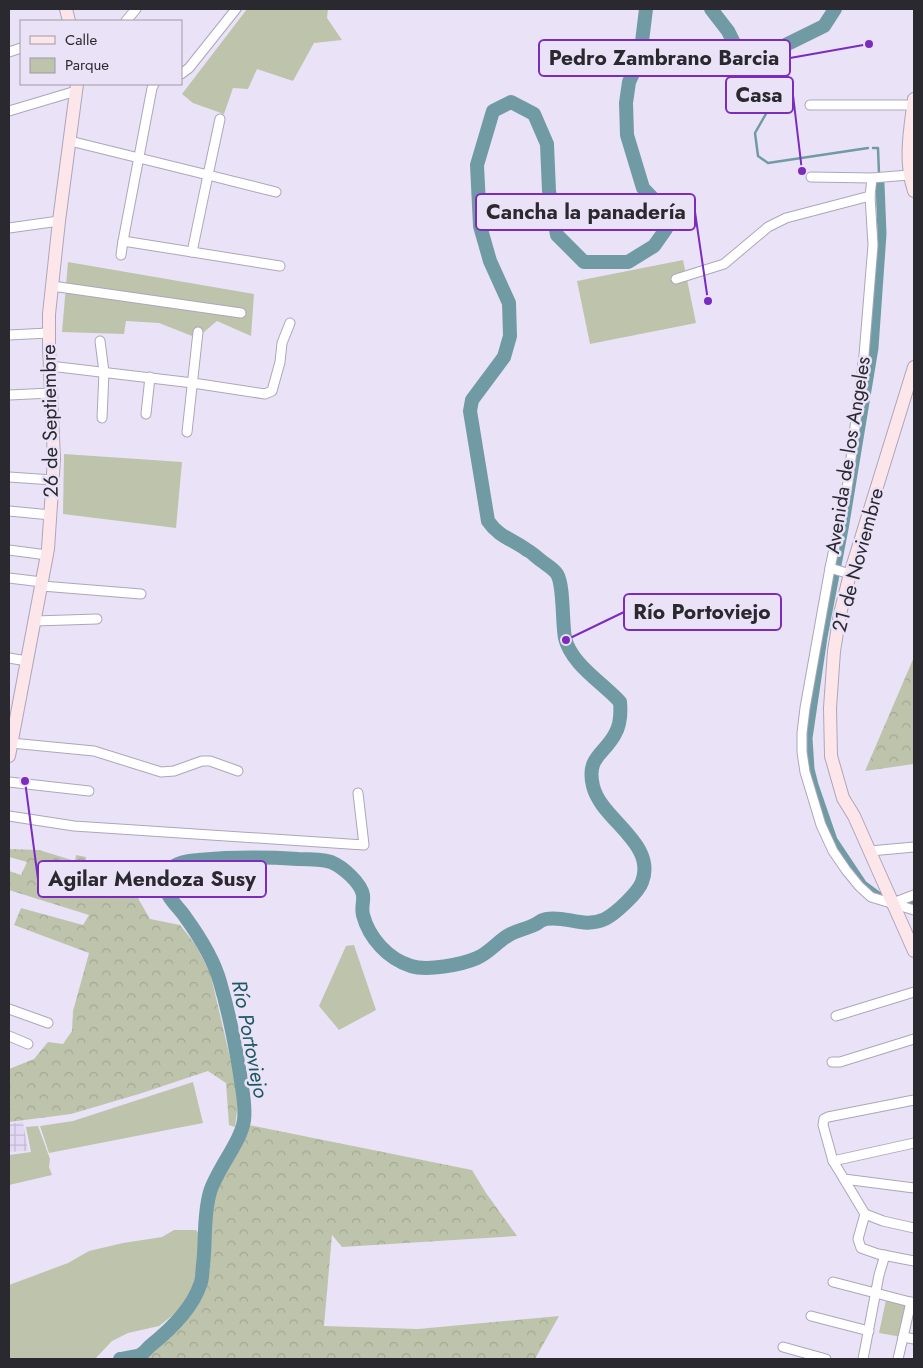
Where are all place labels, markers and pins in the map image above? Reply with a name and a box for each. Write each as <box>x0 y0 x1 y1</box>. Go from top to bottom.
callout: Pedro Zambrano Barcia <box>539 40 790 76</box>
callout: Casa <box>726 77 793 113</box>
callout: Cancha la panadería <box>476 194 695 230</box>
callout: Río Portoviejo <box>624 594 781 630</box>
callout: Agilar Mendoza Susy <box>38 861 266 897</box>

